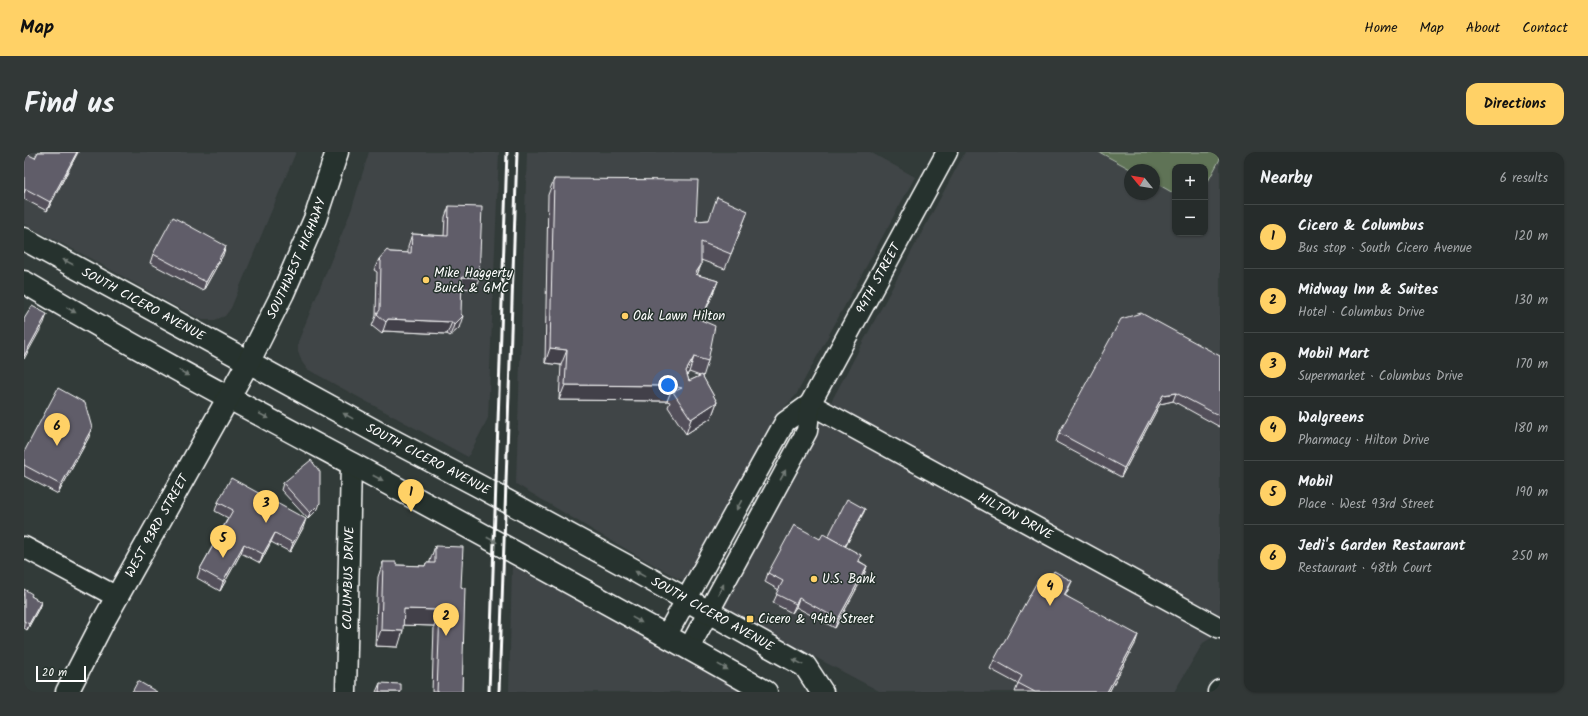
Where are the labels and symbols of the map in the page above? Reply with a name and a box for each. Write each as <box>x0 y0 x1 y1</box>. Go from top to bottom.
north arrow <box>1124 164 1160 200</box>
street label: SOUTHWEST HIGHWAY <box>261 195 332 323</box>
street label: 94TH STREET <box>850 238 907 318</box>
one-way arrow <box>62 259 73 265</box>
street label: SOUTH CICERO AVENUE <box>78 262 209 347</box>
place label: Mike Haggerty Buick & GMC <box>434 263 514 299</box>
marker: Mike Haggerty Buick & GMC <box>421 275 431 285</box>
one-way arrow <box>65 306 77 313</box>
place label: Oak Lawn Hilton <box>633 306 725 327</box>
marker: Oak Lawn Hilton <box>620 311 630 321</box>
one-way arrow <box>178 369 190 376</box>
your location <box>658 375 678 395</box>
pin: 6 <box>44 413 70 446</box>
one-way arrow <box>258 413 269 420</box>
one-way arrow <box>342 413 354 419</box>
street label: SOUTH CICERO AVENUE <box>362 417 494 501</box>
street label: WEST 93RD STREET <box>119 469 195 581</box>
one-way arrow <box>780 469 787 481</box>
one-way arrow <box>372 475 384 482</box>
pin: 1 <box>398 479 424 512</box>
street label: HILTON DRIVE <box>974 487 1057 546</box>
pin: 3 <box>253 490 279 523</box>
one-way arrow <box>735 499 742 511</box>
pin: 5 <box>210 525 236 558</box>
street label: COLUMBUS DRIVE <box>337 526 360 630</box>
one-way arrow <box>486 537 498 544</box>
place label: U.S. Bank <box>822 569 876 590</box>
one-way arrow <box>634 570 646 577</box>
street label: SOUTH CICERO AVENUE <box>647 571 778 657</box>
pin: 4 <box>1037 573 1063 606</box>
marker: U.S. Bank <box>809 574 819 584</box>
one-way arrow <box>718 584 724 595</box>
pin: 2 <box>433 603 459 636</box>
place label: Cicero & 94th Street <box>758 609 875 630</box>
marker: Cicero & 94th Street <box>745 614 755 624</box>
one-way arrow <box>632 616 643 623</box>
one-way arrow <box>792 659 804 665</box>
scale bar <box>36 664 86 683</box>
one-way arrow <box>717 664 729 671</box>

